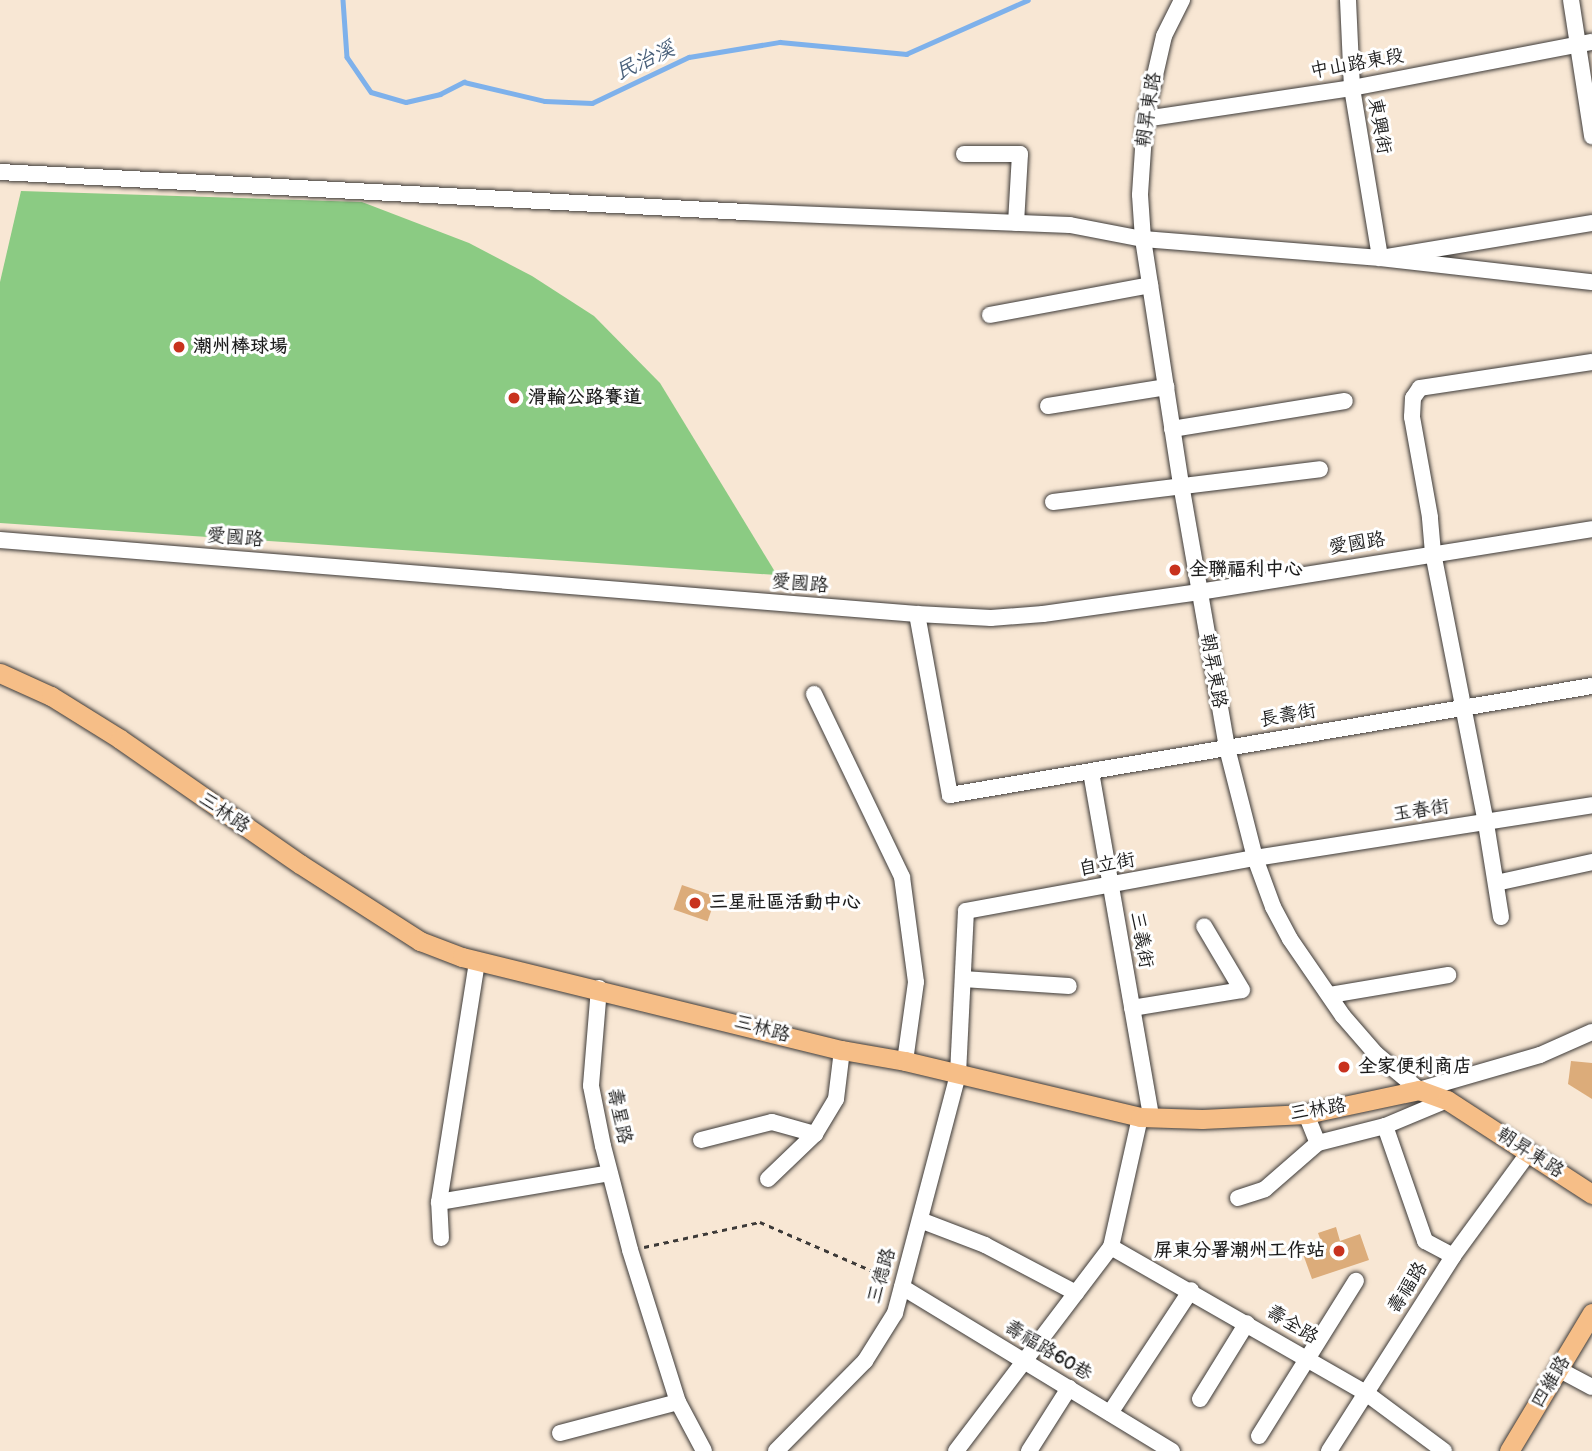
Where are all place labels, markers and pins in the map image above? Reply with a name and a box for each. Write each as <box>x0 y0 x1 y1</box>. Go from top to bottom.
place label: 潮州棒球場 <box>193 336 288 358</box>
marker: 潮州棒球場 <box>171 339 187 355</box>
place label: 滑輪公路賽道 <box>528 387 642 409</box>
marker: 滑輪公路賽道 <box>506 390 522 406</box>
place label: 全聯福利中心 <box>1189 559 1303 581</box>
marker: 全聯福利中心 <box>1167 562 1183 578</box>
place label: 三星社區活動中心 <box>709 892 861 914</box>
marker: 三星社區活動中心 <box>687 895 703 911</box>
place label: 全家便利商店 <box>1358 1056 1472 1078</box>
marker: 全家便利商店 <box>1336 1059 1352 1075</box>
place label: 屏東分署潮州工作站 <box>1154 1240 1325 1262</box>
marker: 屏東分署潮州工作站 <box>1331 1243 1347 1259</box>

